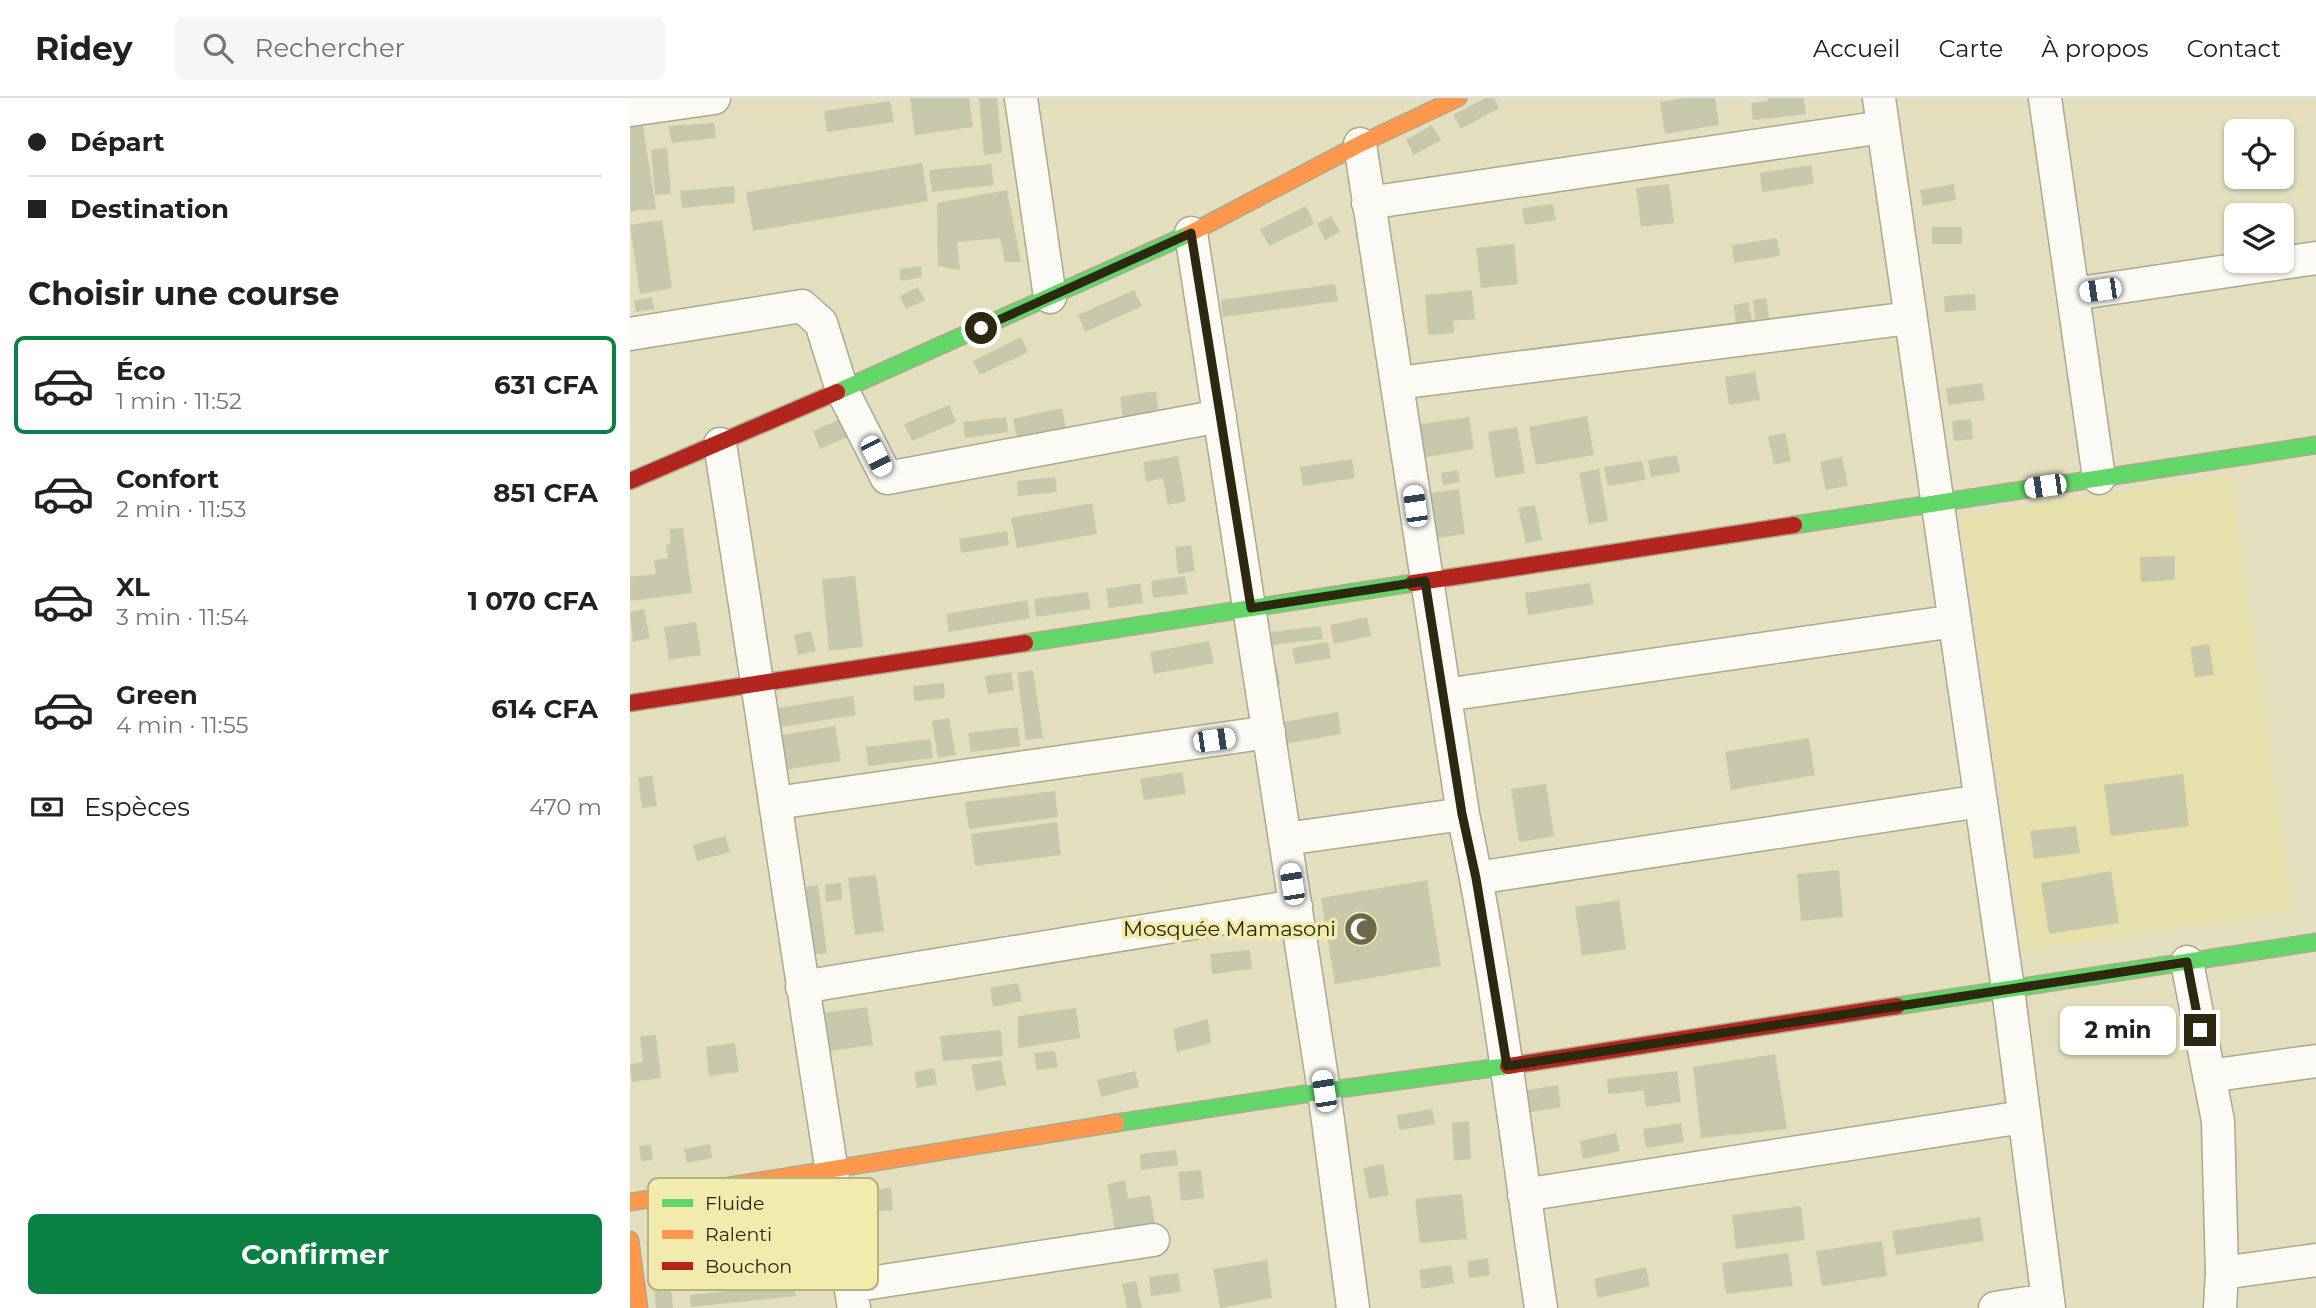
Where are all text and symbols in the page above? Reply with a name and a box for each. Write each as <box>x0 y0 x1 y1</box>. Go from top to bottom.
search box <box>175 17 665 80</box>
text: Ridey <box>35 28 133 68</box>
icon: search <box>199 29 237 67</box>
text: Rechercher <box>255 32 405 64</box>
text: Accueil <box>1813 34 1900 63</box>
text: Carte <box>1938 34 2003 63</box>
text: À propos <box>2041 34 2148 63</box>
text: Contact <box>2186 34 2281 63</box>
map controls <box>2224 119 2294 273</box>
button: locate <box>2224 119 2294 189</box>
text: Départ <box>70 126 165 158</box>
text: Destination <box>70 193 229 225</box>
button: layers <box>2224 203 2294 273</box>
text: Choisir une course <box>28 274 340 313</box>
car <box>2078 277 2123 303</box>
route start <box>965 312 997 344</box>
icon: car <box>32 354 95 417</box>
text: Éco <box>116 355 166 387</box>
text: 631 CFA <box>494 369 598 401</box>
text: 1 min · 11:52 <box>116 387 242 415</box>
car <box>858 433 895 479</box>
icon: car <box>32 462 95 525</box>
text: Confort <box>116 463 219 495</box>
car <box>2023 473 2068 499</box>
text: 851 CFA <box>493 477 598 509</box>
car <box>1402 484 1429 528</box>
text: 2 min · 11:53 <box>116 495 246 523</box>
icon: car <box>32 570 95 633</box>
text: XL <box>116 571 150 603</box>
text: 1 070 CFA <box>468 585 598 617</box>
text: 3 min · 11:54 <box>116 603 249 631</box>
icon: car <box>32 678 95 741</box>
text: Green <box>116 679 198 711</box>
text: 614 CFA <box>491 693 598 725</box>
text: 4 min · 11:55 <box>116 711 249 739</box>
car <box>1192 727 1237 753</box>
icon: cash <box>28 788 66 826</box>
text: Espèces <box>84 791 190 823</box>
text: 470 m <box>529 793 602 821</box>
car <box>1279 862 1306 906</box>
mosque icon: Mosquée Mamasoni <box>1342 910 1380 948</box>
place label: Mosquée Mamasoni <box>1123 916 1336 941</box>
callout: 2 min <box>2060 1006 2176 1054</box>
route end <box>2184 1014 2216 1046</box>
text: 2 min <box>2084 1016 2152 1044</box>
car <box>1311 1069 1338 1113</box>
legend <box>648 1178 878 1290</box>
text: Fluide <box>705 1192 764 1215</box>
button: Confirmer <box>28 1214 602 1294</box>
text: Ralenti <box>705 1223 772 1246</box>
text: Bouchon <box>705 1255 792 1278</box>

